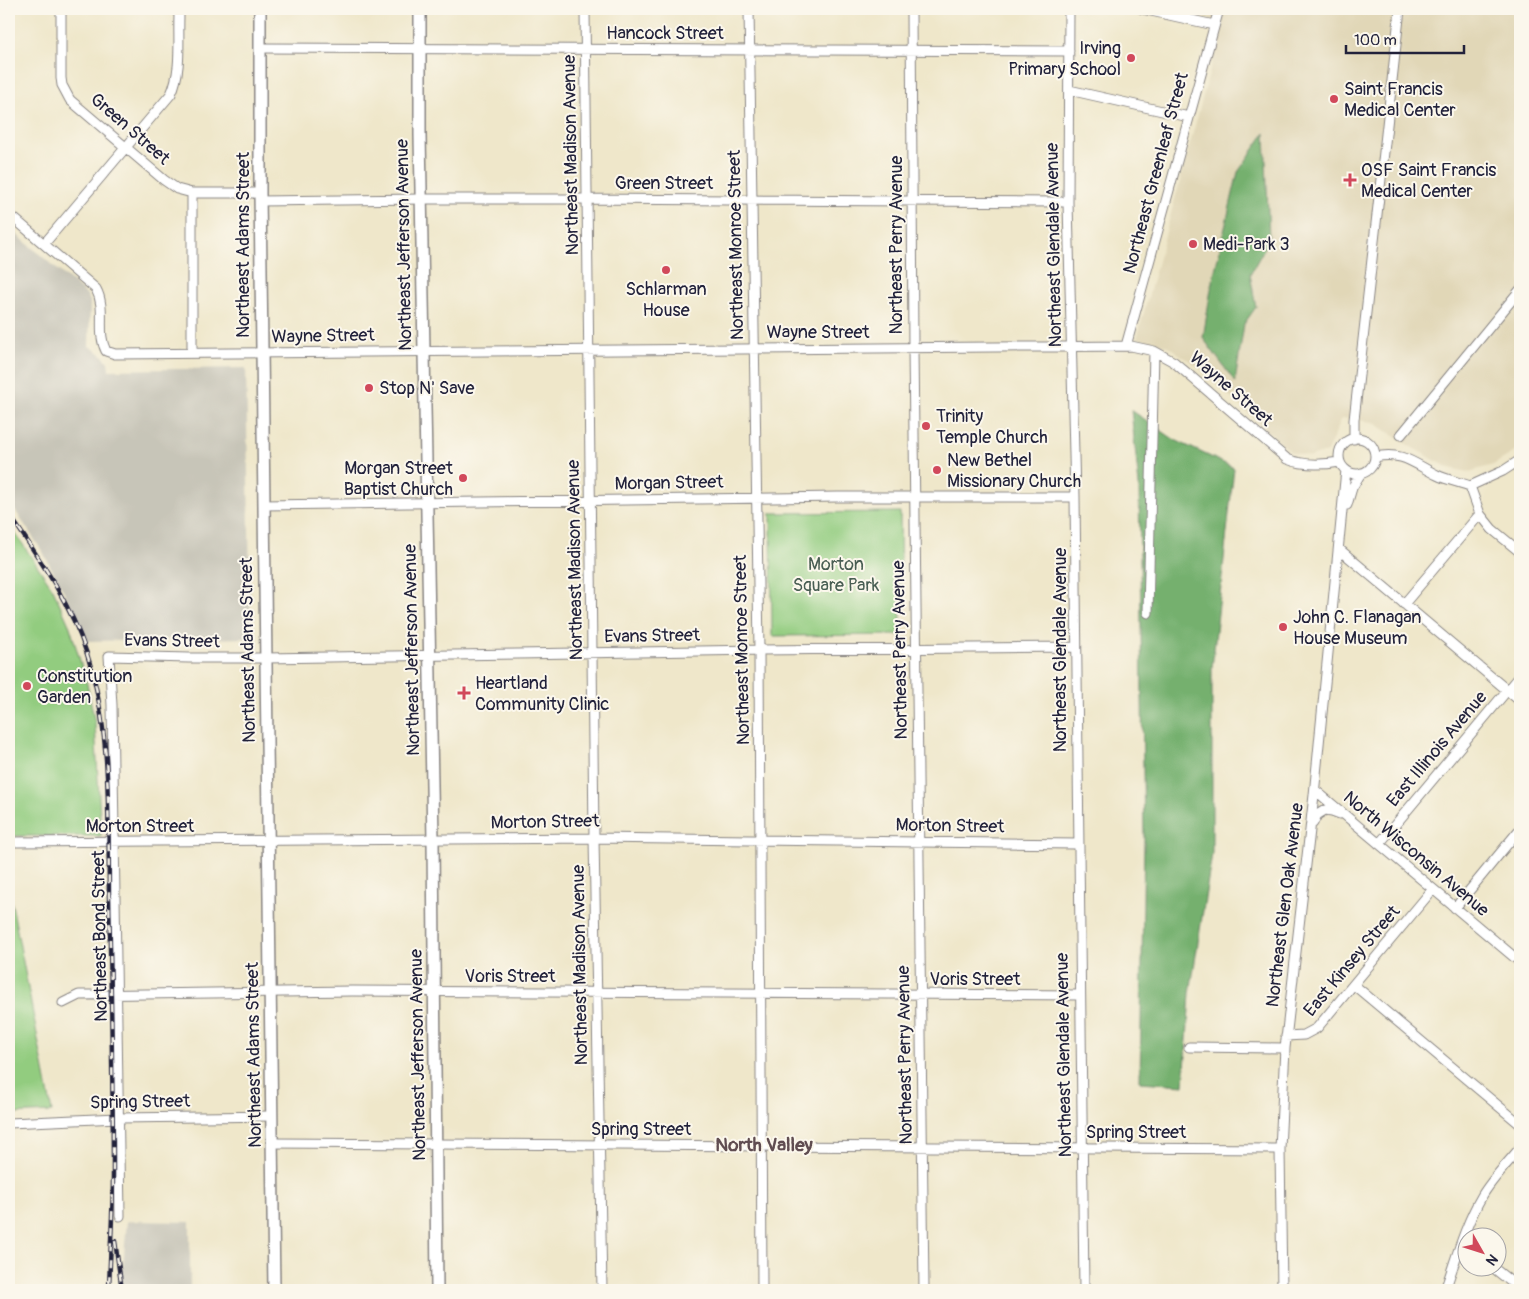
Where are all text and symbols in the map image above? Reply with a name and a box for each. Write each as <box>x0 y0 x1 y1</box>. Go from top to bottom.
street label: Hancock Street <box>606 22 725 45</box>
scale bar <box>1346 22 1464 54</box>
text: 100 m <box>1354 31 1397 50</box>
place label: Irving Primary School <box>1008 37 1121 81</box>
marker: Irving Primary School <box>1125 52 1137 64</box>
street label: Northeast Madison Avenue <box>558 54 584 256</box>
street label: Northeast Greenleaf Street <box>1118 69 1194 276</box>
place label: Saint Francis Medical Center <box>1344 78 1456 122</box>
street label: Green Street <box>85 88 175 170</box>
marker: Saint Francis Medical Center <box>1328 93 1340 105</box>
street label: Northeast Jefferson Avenue <box>391 139 417 351</box>
street label: Northeast Glendale Avenue <box>1041 142 1067 348</box>
street label: Northeast Monroe Street <box>723 149 749 340</box>
street label: Northeast Adams Street <box>232 151 255 338</box>
street label: Northeast Perry Avenue <box>885 155 908 335</box>
place label: OSF Saint Francis Medical Center <box>1361 159 1496 203</box>
street label: Green Street <box>615 172 714 195</box>
marker: OSF Saint Francis Medical Center <box>1343 173 1357 187</box>
place label: Medi-Park 3 <box>1203 233 1290 256</box>
marker: Medi-Park 3 <box>1187 238 1199 250</box>
marker: Schlarman House <box>660 264 672 276</box>
place label: Schlarman House <box>625 278 707 322</box>
street label: Wayne Street <box>766 321 870 344</box>
street label: Wayne Street <box>271 324 376 348</box>
street label: Wayne Street <box>1185 346 1278 432</box>
place label: Stop N' Save <box>379 377 475 400</box>
marker: Stop N' Save <box>363 382 375 394</box>
place label: Trinity Temple Church <box>936 405 1048 449</box>
marker: Trinity Temple Church <box>920 420 932 432</box>
place label: New Bethel Missionary Church <box>947 449 1081 493</box>
place label: Morgan Street Baptist Church <box>344 457 454 501</box>
street label: Northeast Madison Avenue <box>562 459 588 661</box>
marker: New Bethel Missionary Church <box>931 464 943 476</box>
street label: Morgan Street <box>614 471 724 495</box>
marker: Morgan Street Baptist Church <box>457 472 469 484</box>
street label: Northeast Jefferson Avenue <box>399 544 425 756</box>
street label: Northeast Glendale Avenue <box>1049 548 1072 752</box>
park label: Morton Square Park <box>793 553 880 597</box>
street label: Northeast Monroe Street <box>729 554 755 745</box>
street label: Northeast Adams Street <box>235 556 261 743</box>
street label: Northeast Perry Avenue <box>887 560 913 740</box>
place label: John C. Flanagan House Museum <box>1293 606 1421 650</box>
marker: John C. Flanagan House Museum <box>1277 621 1289 633</box>
street label: Evans Street <box>604 624 701 648</box>
street label: Evans Street <box>124 629 221 653</box>
place label: Constitution Garden <box>37 665 132 709</box>
place label: Heartland Community Clinic <box>475 672 609 716</box>
marker: Constitution Garden <box>21 680 33 692</box>
marker: Heartland Community Clinic <box>457 686 471 700</box>
street label: East Illinois Avenue <box>1382 686 1492 812</box>
street label: North Wisconsin Avenue <box>1338 786 1494 922</box>
street label: Northeast Glen Oak Avenue <box>1261 801 1309 1008</box>
street label: Morton Street <box>490 810 600 834</box>
street label: Morton Street <box>895 814 1005 838</box>
street label: Morton Street <box>86 815 195 838</box>
street label: Northeast Bond Street <box>87 849 113 1022</box>
street label: Northeast Madison Avenue <box>567 864 593 1066</box>
street label: East Kinsey Street <box>1299 900 1406 1021</box>
street label: Northeast Jefferson Avenue <box>405 949 431 1161</box>
street label: Northeast Glendale Avenue <box>1051 952 1077 1158</box>
street label: Northeast Adams Street <box>241 961 267 1148</box>
street label: Voris Street <box>465 965 556 988</box>
street label: Northeast Perry Avenue <box>892 965 918 1145</box>
street label: Voris Street <box>930 968 1021 991</box>
street label: Spring Street <box>90 1090 191 1114</box>
street label: Spring Street <box>591 1118 692 1141</box>
street label: Spring Street <box>1086 1121 1187 1144</box>
district label: North Valley <box>715 1133 814 1157</box>
north arrow <box>1456 1226 1506 1276</box>
text: N <box>1482 1251 1501 1269</box>

